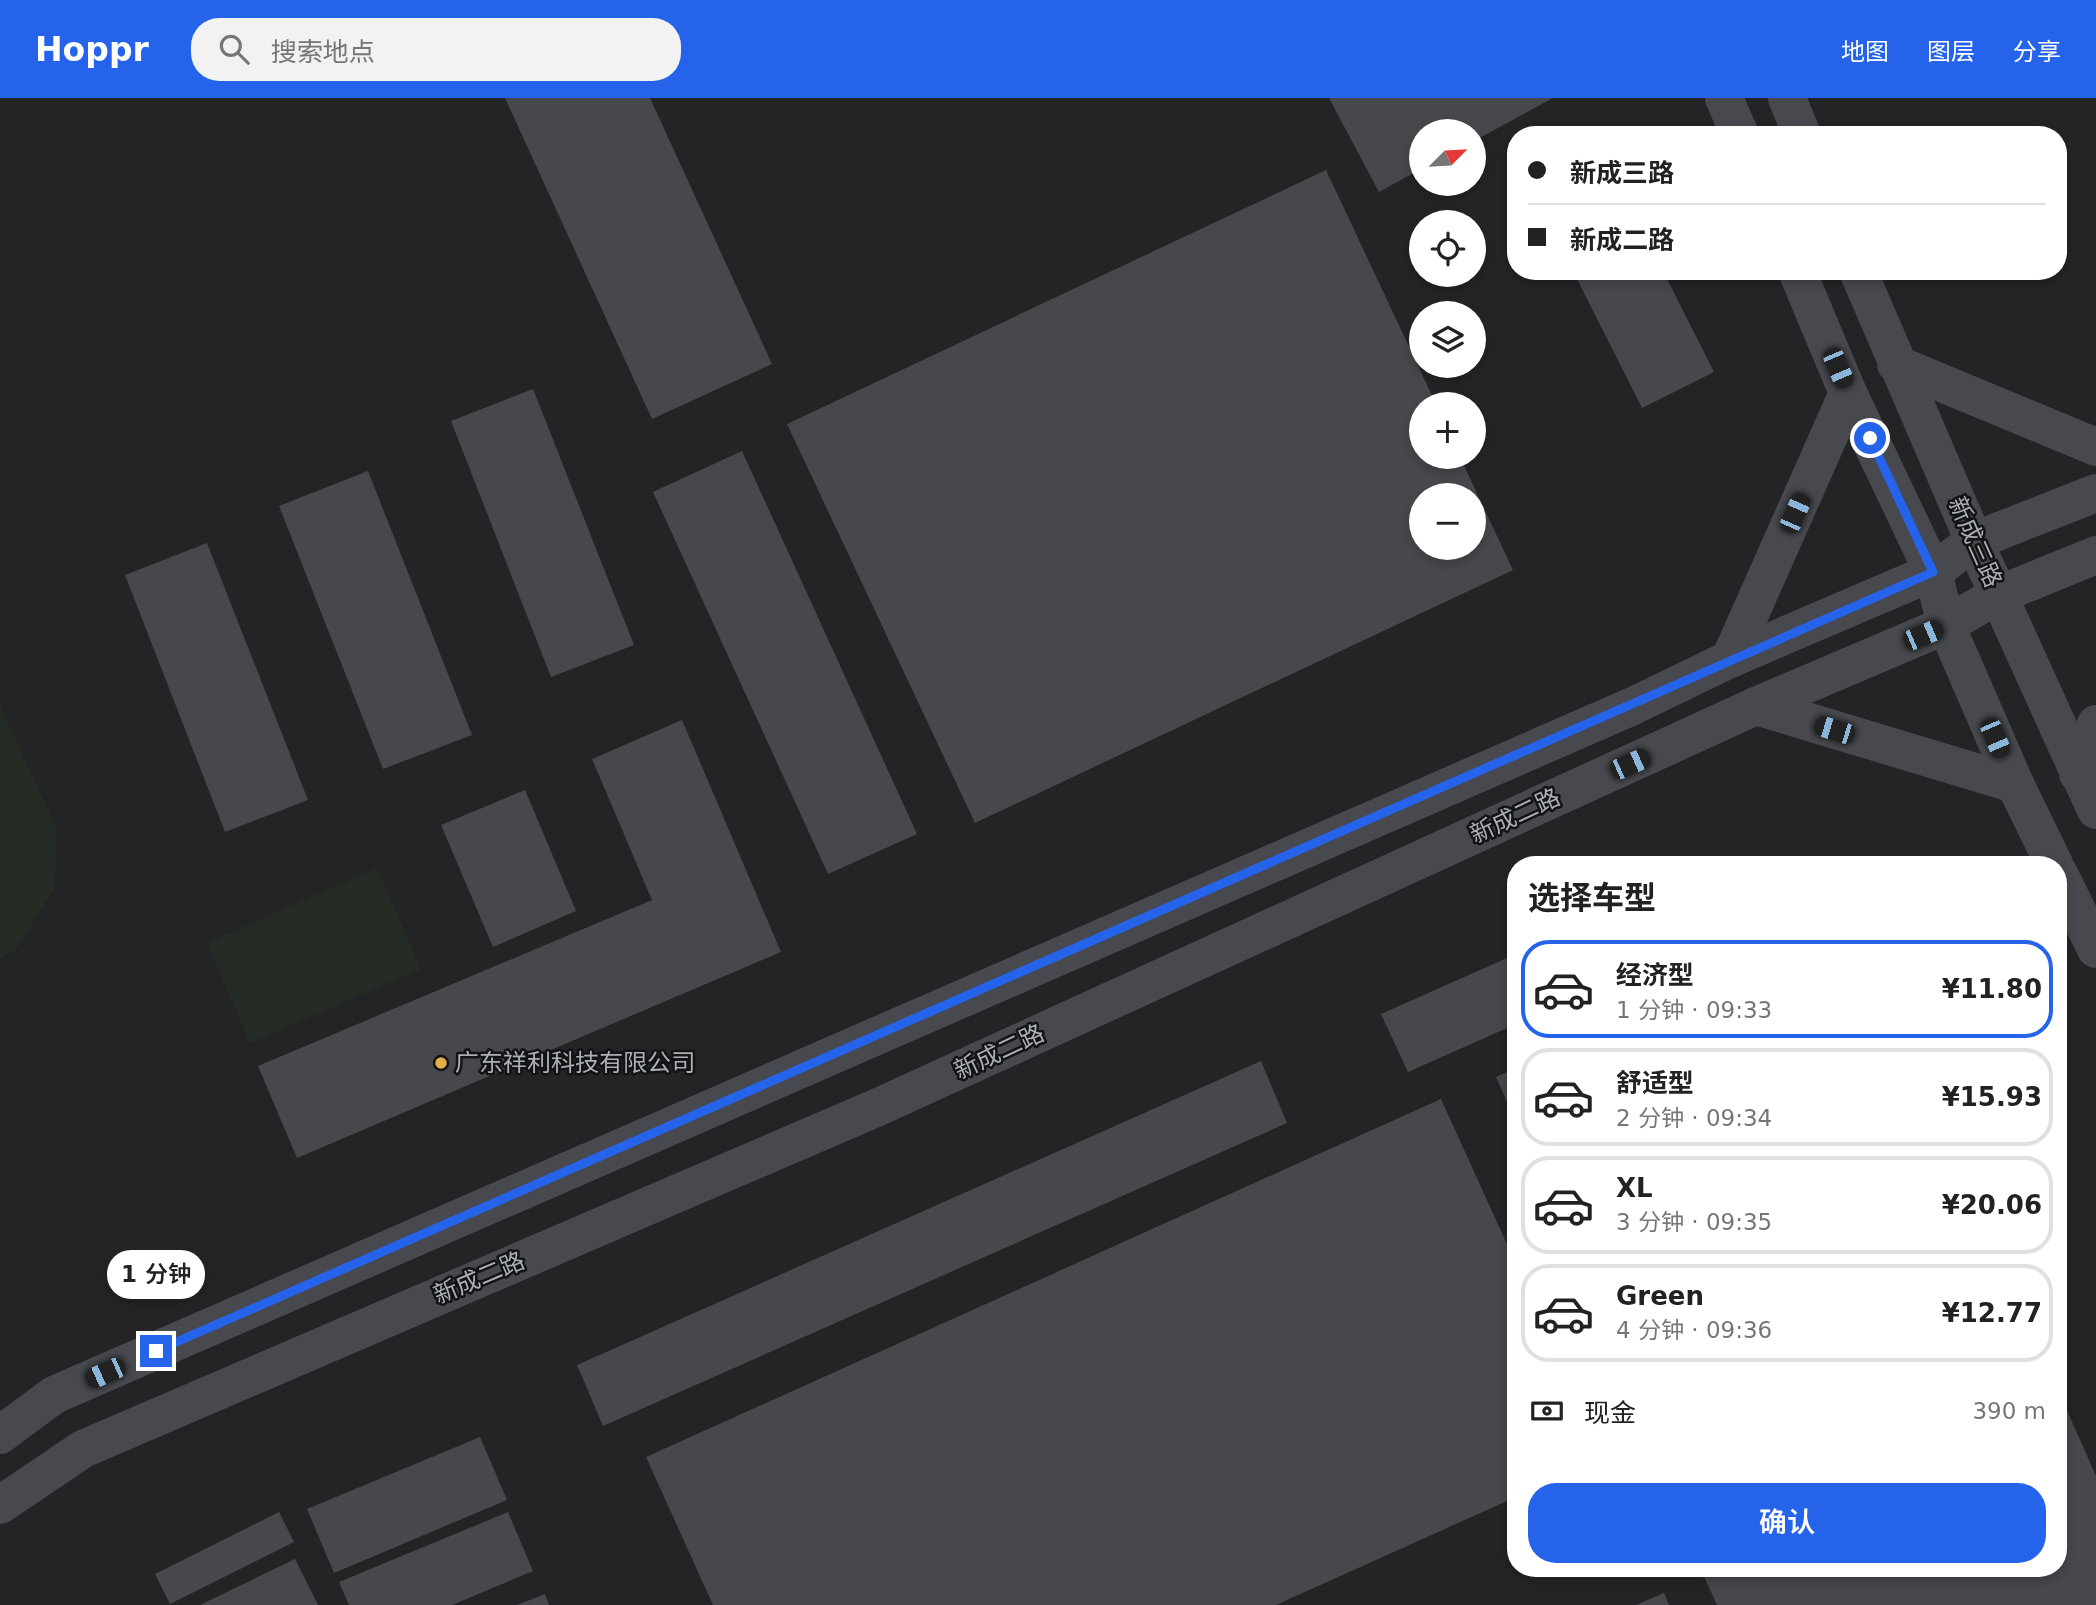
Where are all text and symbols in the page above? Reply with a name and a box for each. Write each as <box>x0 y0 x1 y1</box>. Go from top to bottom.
search box <box>191 18 681 81</box>
text: Hoppr <box>35 30 149 69</box>
icon: search <box>215 30 253 68</box>
text: 搜索地点 <box>271 37 375 67</box>
text: 地图 <box>1841 38 1889 66</box>
text: 图层 <box>1927 38 1975 66</box>
text: 分享 <box>2013 38 2061 66</box>
north arrow <box>1409 119 1486 196</box>
map controls <box>1409 119 1486 560</box>
text: 新成三路 <box>1570 158 1674 188</box>
button: locate <box>1409 210 1486 287</box>
text: 新成二路 <box>1570 225 1674 255</box>
button: layers <box>1409 301 1486 378</box>
car <box>1821 345 1856 391</box>
button: + <box>1409 392 1486 469</box>
route start <box>1854 422 1886 454</box>
button: − <box>1409 483 1486 560</box>
car <box>1777 490 1814 536</box>
street label: 新成三路 <box>1943 492 2007 592</box>
car <box>1900 617 1947 653</box>
car <box>1811 714 1858 746</box>
car <box>1978 715 2013 761</box>
car <box>1607 746 1654 782</box>
street label: 新成二路 <box>1466 783 1564 849</box>
text: 选择车型 <box>1528 879 1656 917</box>
icon: car <box>1532 958 1595 1021</box>
text: 经济型 <box>1616 960 1694 990</box>
text: ¥11.80 <box>1942 974 2042 1004</box>
text: 1 分钟 · 09:33 <box>1616 997 1772 1023</box>
street label: 新成二路 <box>950 1019 1048 1085</box>
place label: 广东祥利科技有限公司 <box>455 1049 695 1077</box>
marker: 广东祥利科技有限公司 <box>433 1055 449 1071</box>
icon: car <box>1532 1066 1595 1129</box>
text: 舒适型 <box>1616 1068 1694 1098</box>
text: ¥15.93 <box>1942 1082 2042 1112</box>
text: 2 分钟 · 09:34 <box>1616 1105 1772 1131</box>
text: XL <box>1616 1173 1653 1203</box>
icon: car <box>1532 1174 1595 1237</box>
text: ¥20.06 <box>1942 1190 2042 1220</box>
text: 3 分钟 · 09:35 <box>1616 1209 1772 1235</box>
street label: 新成二路 <box>429 1246 529 1310</box>
callout: 1 分钟 <box>107 1250 205 1298</box>
text: 1 分钟 <box>121 1261 191 1287</box>
text: Green <box>1616 1281 1704 1311</box>
icon: car <box>1532 1282 1595 1345</box>
text: ¥12.77 <box>1942 1298 2042 1328</box>
text: 4 分钟 · 09:36 <box>1616 1317 1772 1343</box>
route end <box>140 1335 172 1367</box>
car <box>82 1355 129 1391</box>
icon: cash <box>1528 1392 1566 1430</box>
text: 现金 <box>1584 1398 1636 1428</box>
text: 390 m <box>1972 1398 2046 1424</box>
button: 确认 <box>1528 1483 2046 1563</box>

